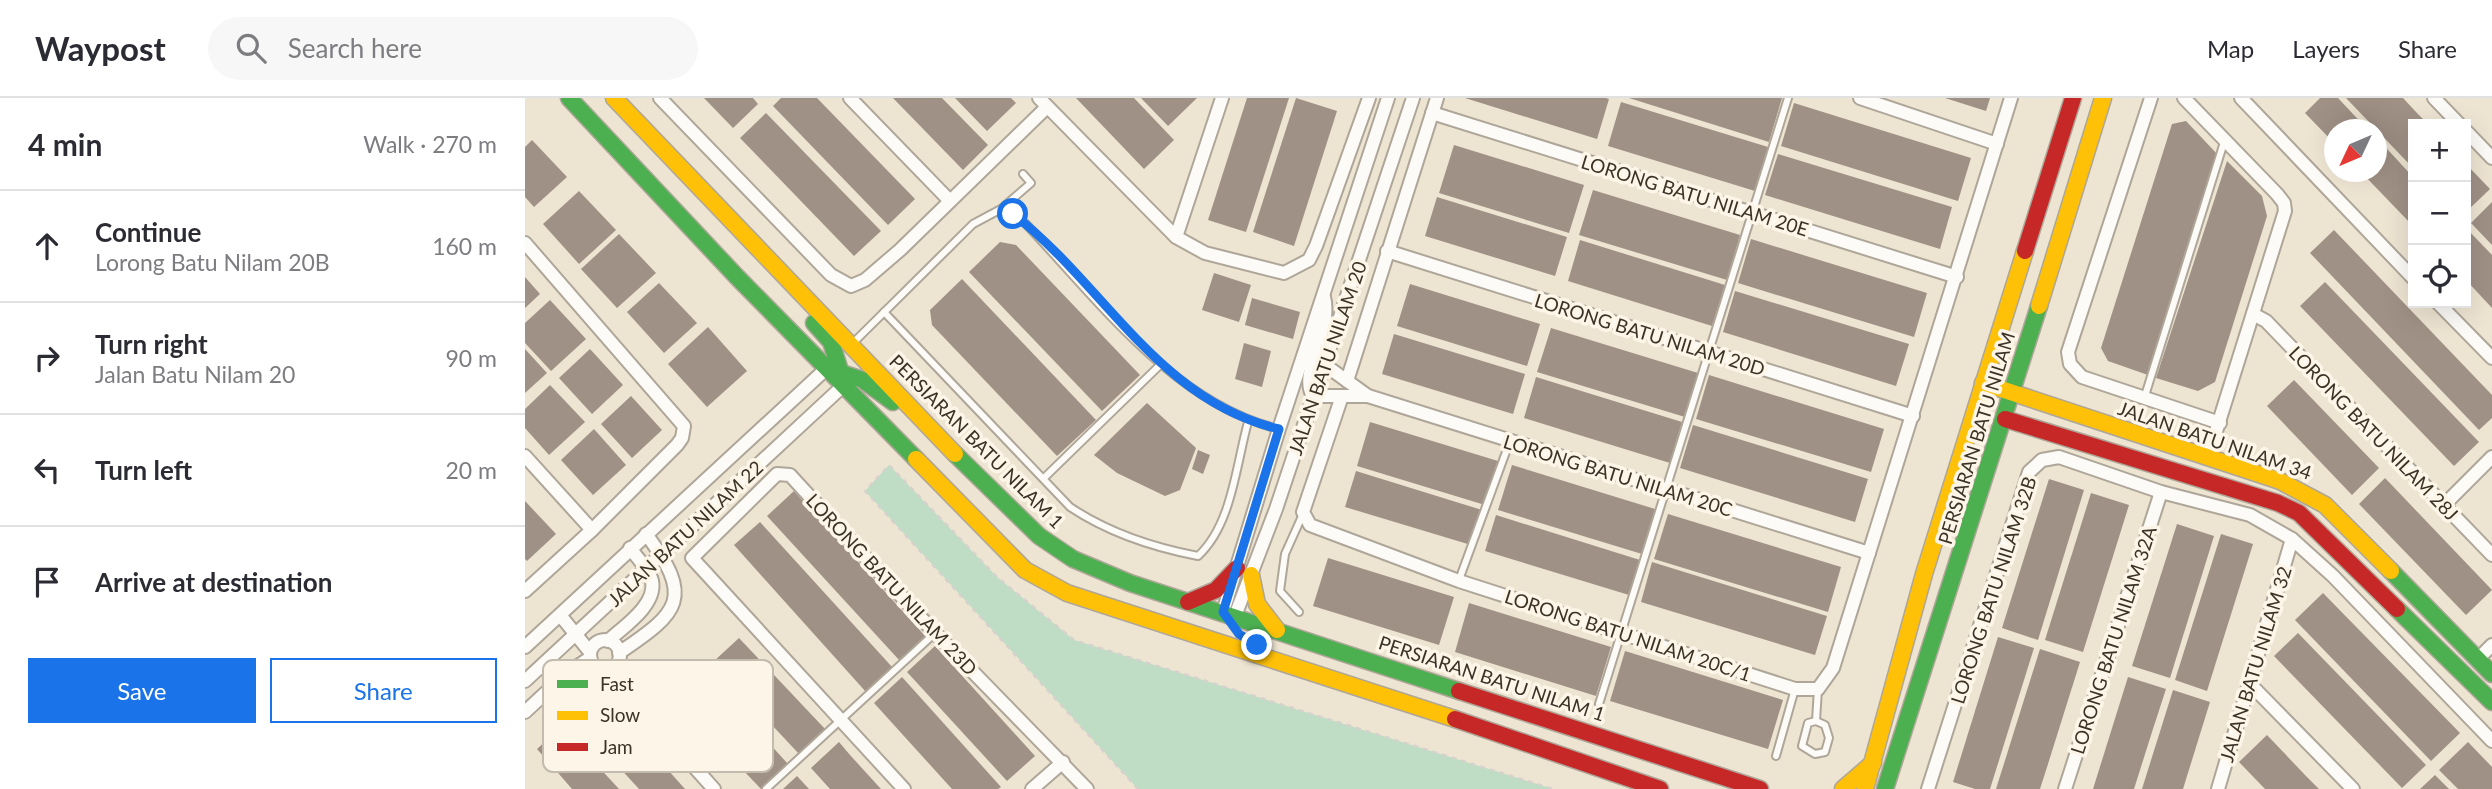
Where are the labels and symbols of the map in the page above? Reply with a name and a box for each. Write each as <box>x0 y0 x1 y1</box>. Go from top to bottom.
north arrow <box>2324 119 2387 182</box>
street label: LORONG BATU NILAM 20E <box>1579 149 1811 241</box>
route start <box>997 198 1028 229</box>
street label: JALAN BATU NILAM 20 <box>1283 258 1371 458</box>
street label: LORONG BATU NILAM 20D <box>1532 288 1768 380</box>
street label: PERSIARAN BATU NILAM <box>1933 329 2019 547</box>
street label: LORONG BATU NILAM 28J <box>2285 341 2463 525</box>
street label: PERSIARAN BATU NILAM 1 <box>885 349 1069 533</box>
street label: JALAN BATU NILAM 34 <box>2115 396 2315 484</box>
street label: LORONG BATU NILAM 20C <box>1501 429 1735 521</box>
street label: JALAN BATU NILAM 22 <box>603 455 767 611</box>
street label: LORONG BATU NILAM 32B <box>1945 474 2041 706</box>
street label: LORONG BATU NILAM 23D <box>802 489 982 679</box>
street label: LORONG BATU NILAM 32A <box>2065 523 2161 757</box>
street label: JALAN BATU NILAM 32 <box>2214 563 2296 765</box>
street label: LORONG BATU NILAM 20C/1 <box>1502 584 1754 686</box>
route end <box>1241 629 1272 660</box>
street label: PERSIARAN BATU NILAM 1 <box>1376 631 1608 725</box>
legend <box>543 660 773 772</box>
text: Fast <box>600 672 634 695</box>
text: Slow <box>600 703 640 726</box>
text: Jam <box>600 735 633 758</box>

